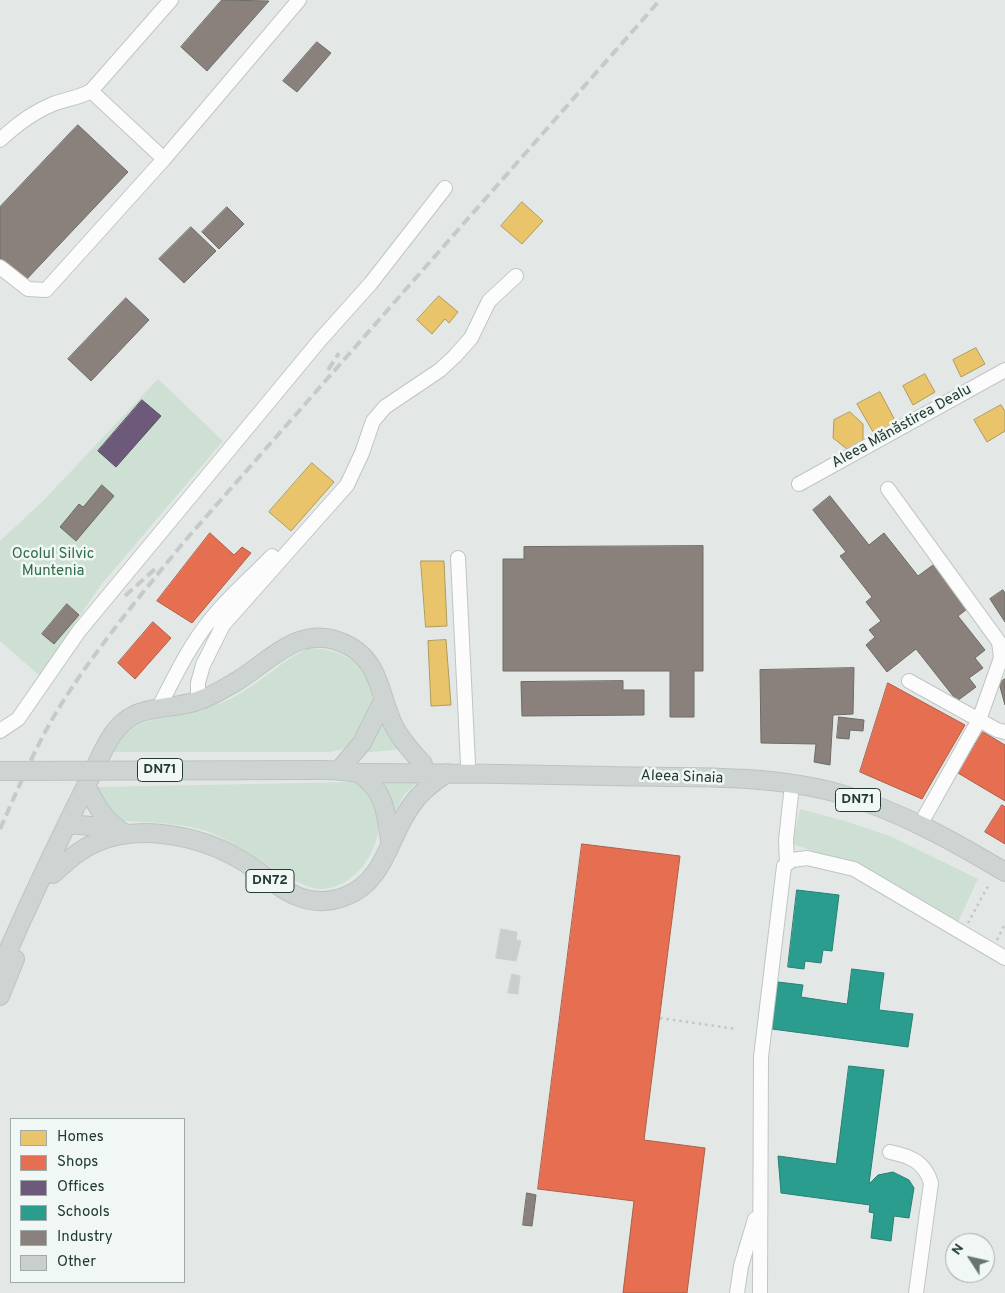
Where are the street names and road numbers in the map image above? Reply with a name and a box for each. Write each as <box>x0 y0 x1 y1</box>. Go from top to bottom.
street label: Aleea Mănăstirea Dealu <box>829 381 975 473</box>
road number: DN71 <box>138 758 182 782</box>
street label: Aleea Sinaia <box>640 768 724 788</box>
road number: DN71 <box>836 788 880 812</box>
road number: DN72 <box>246 869 294 892</box>

